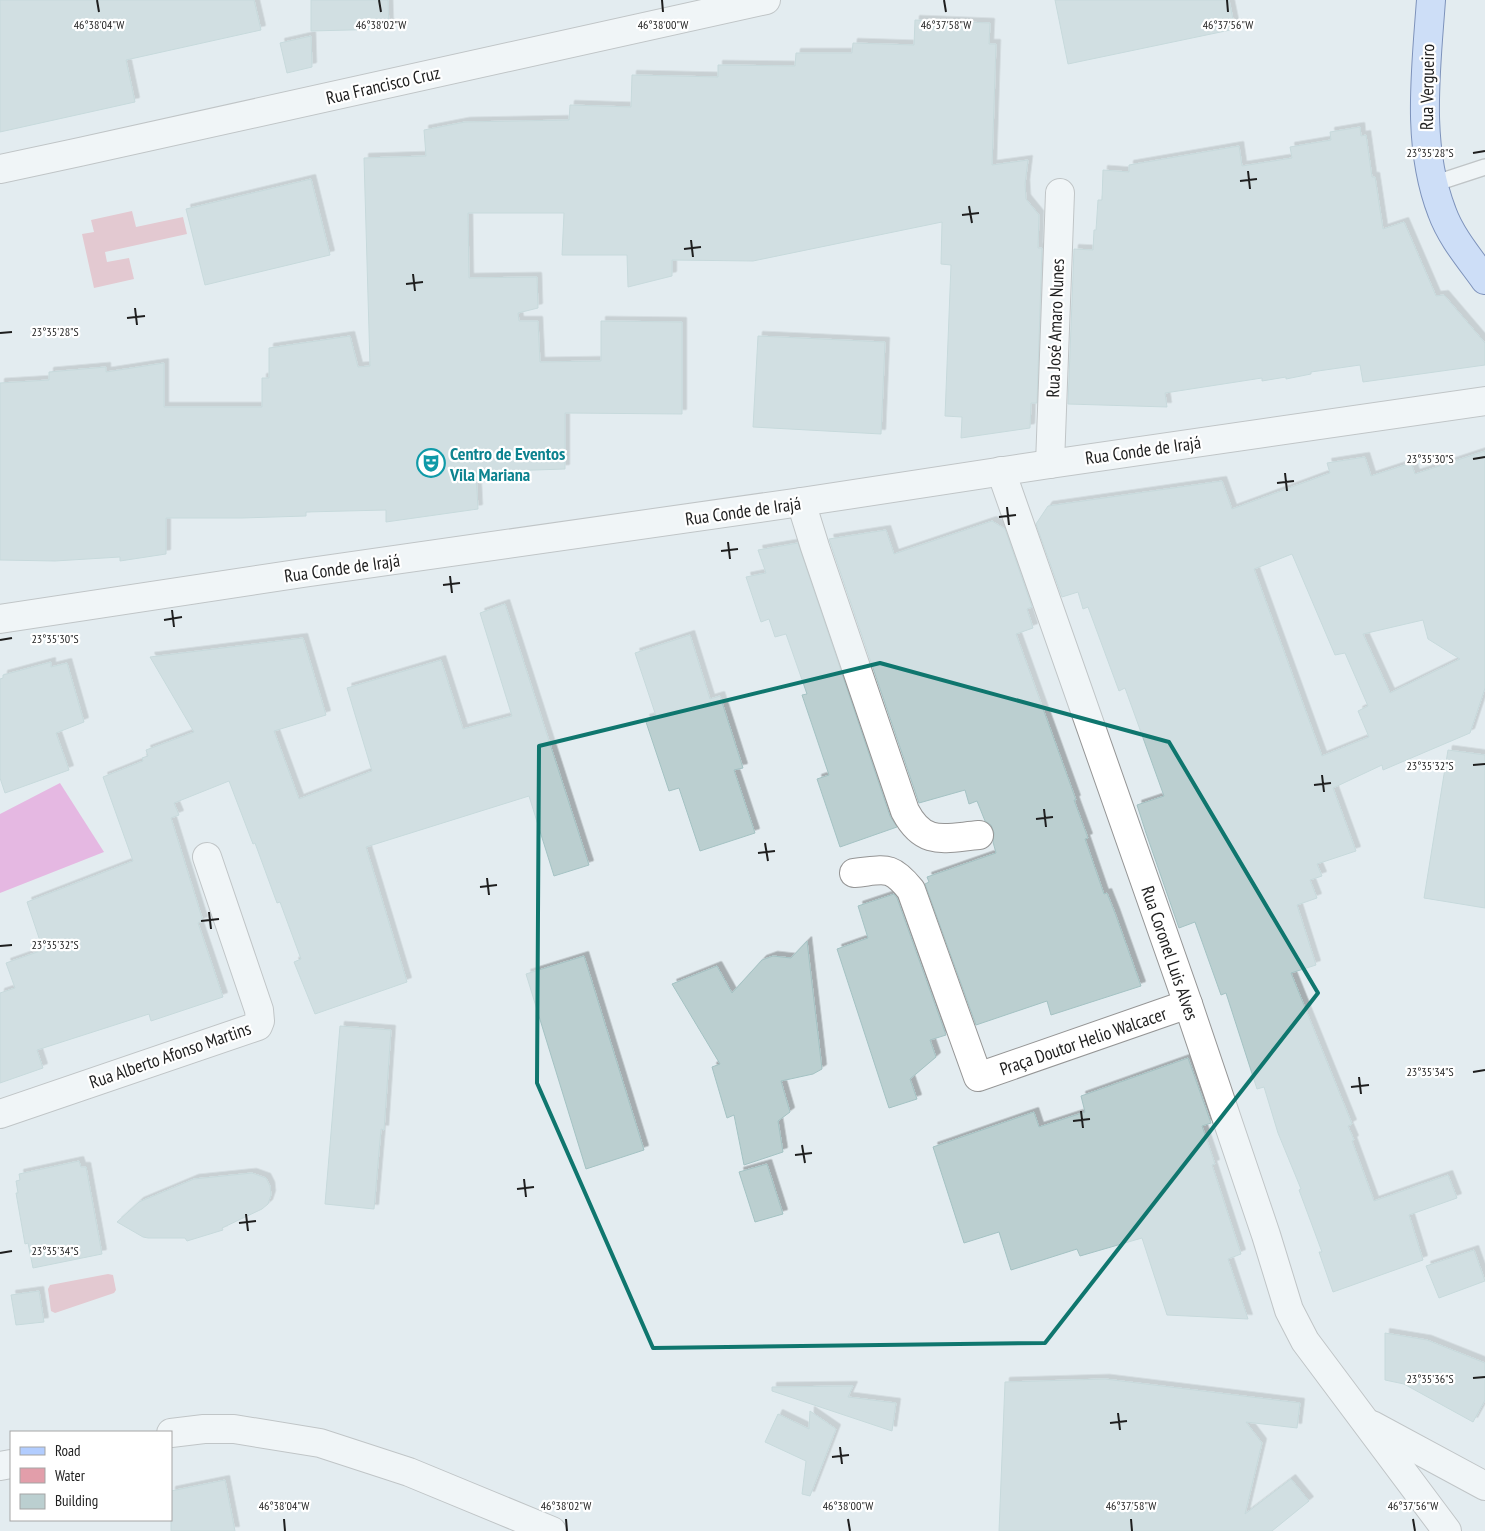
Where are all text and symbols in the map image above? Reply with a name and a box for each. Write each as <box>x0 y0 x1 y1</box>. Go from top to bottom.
text: 46°38'04"W <box>74 17 124 32</box>
text: 46°38'02"W <box>356 17 406 32</box>
text: 46°38'00"W <box>638 17 688 32</box>
text: 46°37'58"W <box>921 17 971 32</box>
text: 46°37'56"W <box>1203 17 1253 32</box>
street label: Rua Vergueiro <box>1415 43 1439 130</box>
street label: Rua Francisco Cruz <box>324 61 442 109</box>
text: 23°35'28"S <box>1406 145 1454 160</box>
street label: Rua José Amaro Nunes <box>1041 258 1069 398</box>
text: 23°35'28"S <box>31 324 79 339</box>
street label: Rua Conde de Irajá <box>1084 431 1202 469</box>
place label: Centro de Eventos Vila Mariana <box>449 442 565 486</box>
theatre icon: Centro de Eventos Vila Mariana <box>416 448 446 478</box>
text: 23°35'30"S <box>1406 451 1454 466</box>
street label: Rua Conde de Irajá <box>684 492 802 530</box>
street label: Rua Conde de Irajá <box>283 549 401 587</box>
text: 23°35'30"S <box>31 631 79 646</box>
text: 23°35'32"S <box>1406 758 1454 773</box>
street label: Rua Coronel Luis Alves <box>1136 883 1204 1023</box>
text: 23°35'32"S <box>31 937 79 952</box>
street label: Praça Doutor Helio Walcacer <box>997 1002 1170 1080</box>
street label: Rua Alberto Afonso Martins <box>86 1017 254 1093</box>
text: 23°35'34"S <box>1406 1064 1454 1079</box>
text: 23°35'34"S <box>31 1243 79 1258</box>
text: 23°35'36"S <box>1406 1371 1454 1386</box>
legend <box>10 1431 172 1521</box>
text: Road <box>55 1441 81 1460</box>
text: Water <box>55 1466 86 1485</box>
text: Building <box>55 1491 98 1510</box>
text: 46°38'04"W <box>259 1498 309 1513</box>
text: 46°38'02"W <box>541 1498 591 1513</box>
text: 46°38'00"W <box>823 1498 873 1513</box>
text: 46°37'58"W <box>1106 1498 1156 1513</box>
text: 46°37'56"W <box>1388 1498 1438 1513</box>

